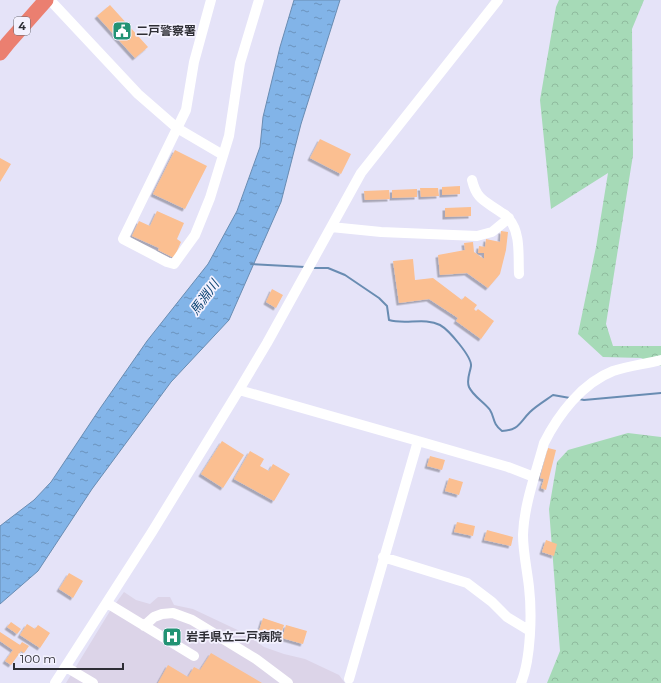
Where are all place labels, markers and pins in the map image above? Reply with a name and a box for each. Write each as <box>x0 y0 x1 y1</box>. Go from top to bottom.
public building icon: 二戸警察署 <box>111 20 133 42</box>
place label: 二戸警察署 <box>136 23 196 38</box>
hospital icon: 岩手県立二戸病院 <box>161 626 183 648</box>
place label: 岩手県立二戸病院 <box>186 629 282 644</box>

